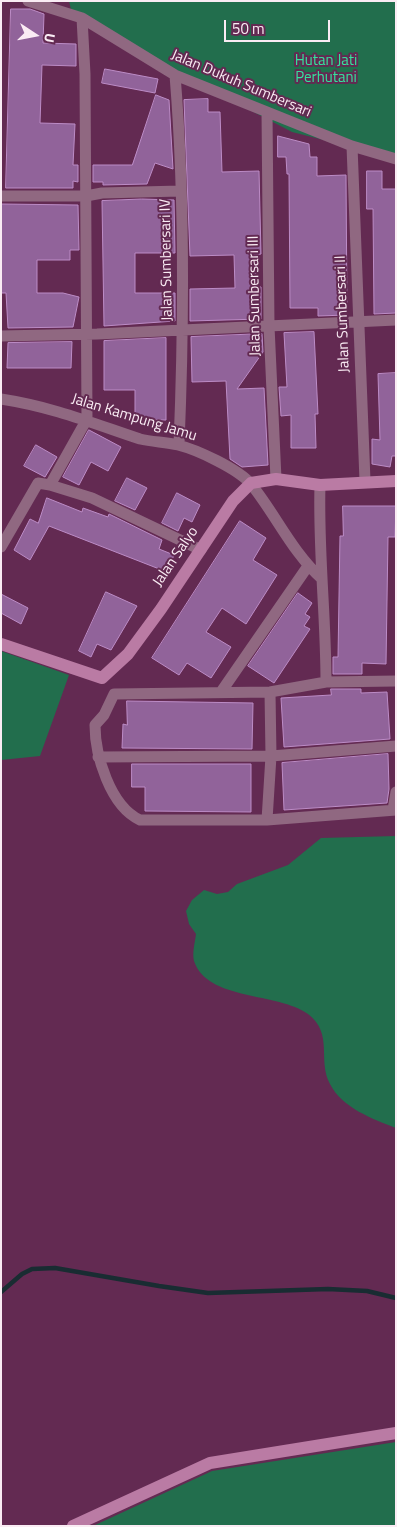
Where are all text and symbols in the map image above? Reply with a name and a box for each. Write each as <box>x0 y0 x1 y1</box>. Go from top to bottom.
north arrow <box>10 10 60 60</box>
scale bar <box>227 10 333 42</box>
text: 50 m <box>232 17 265 40</box>
text: U <box>39 31 61 44</box>
street label: Jalan Dukuh Sumbersari <box>168 46 314 122</box>
park label: Hutan Jati Perhutani <box>295 52 357 87</box>
street label: Jalan Sumbersari IV <box>157 199 177 321</box>
street label: Jalan Sumbersari III <box>245 235 265 357</box>
street label: Jalan Sumbersari II <box>332 255 354 373</box>
street label: Jalan Kampung Jamu <box>69 390 199 446</box>
street label: Jalan Salyo <box>149 524 203 590</box>

